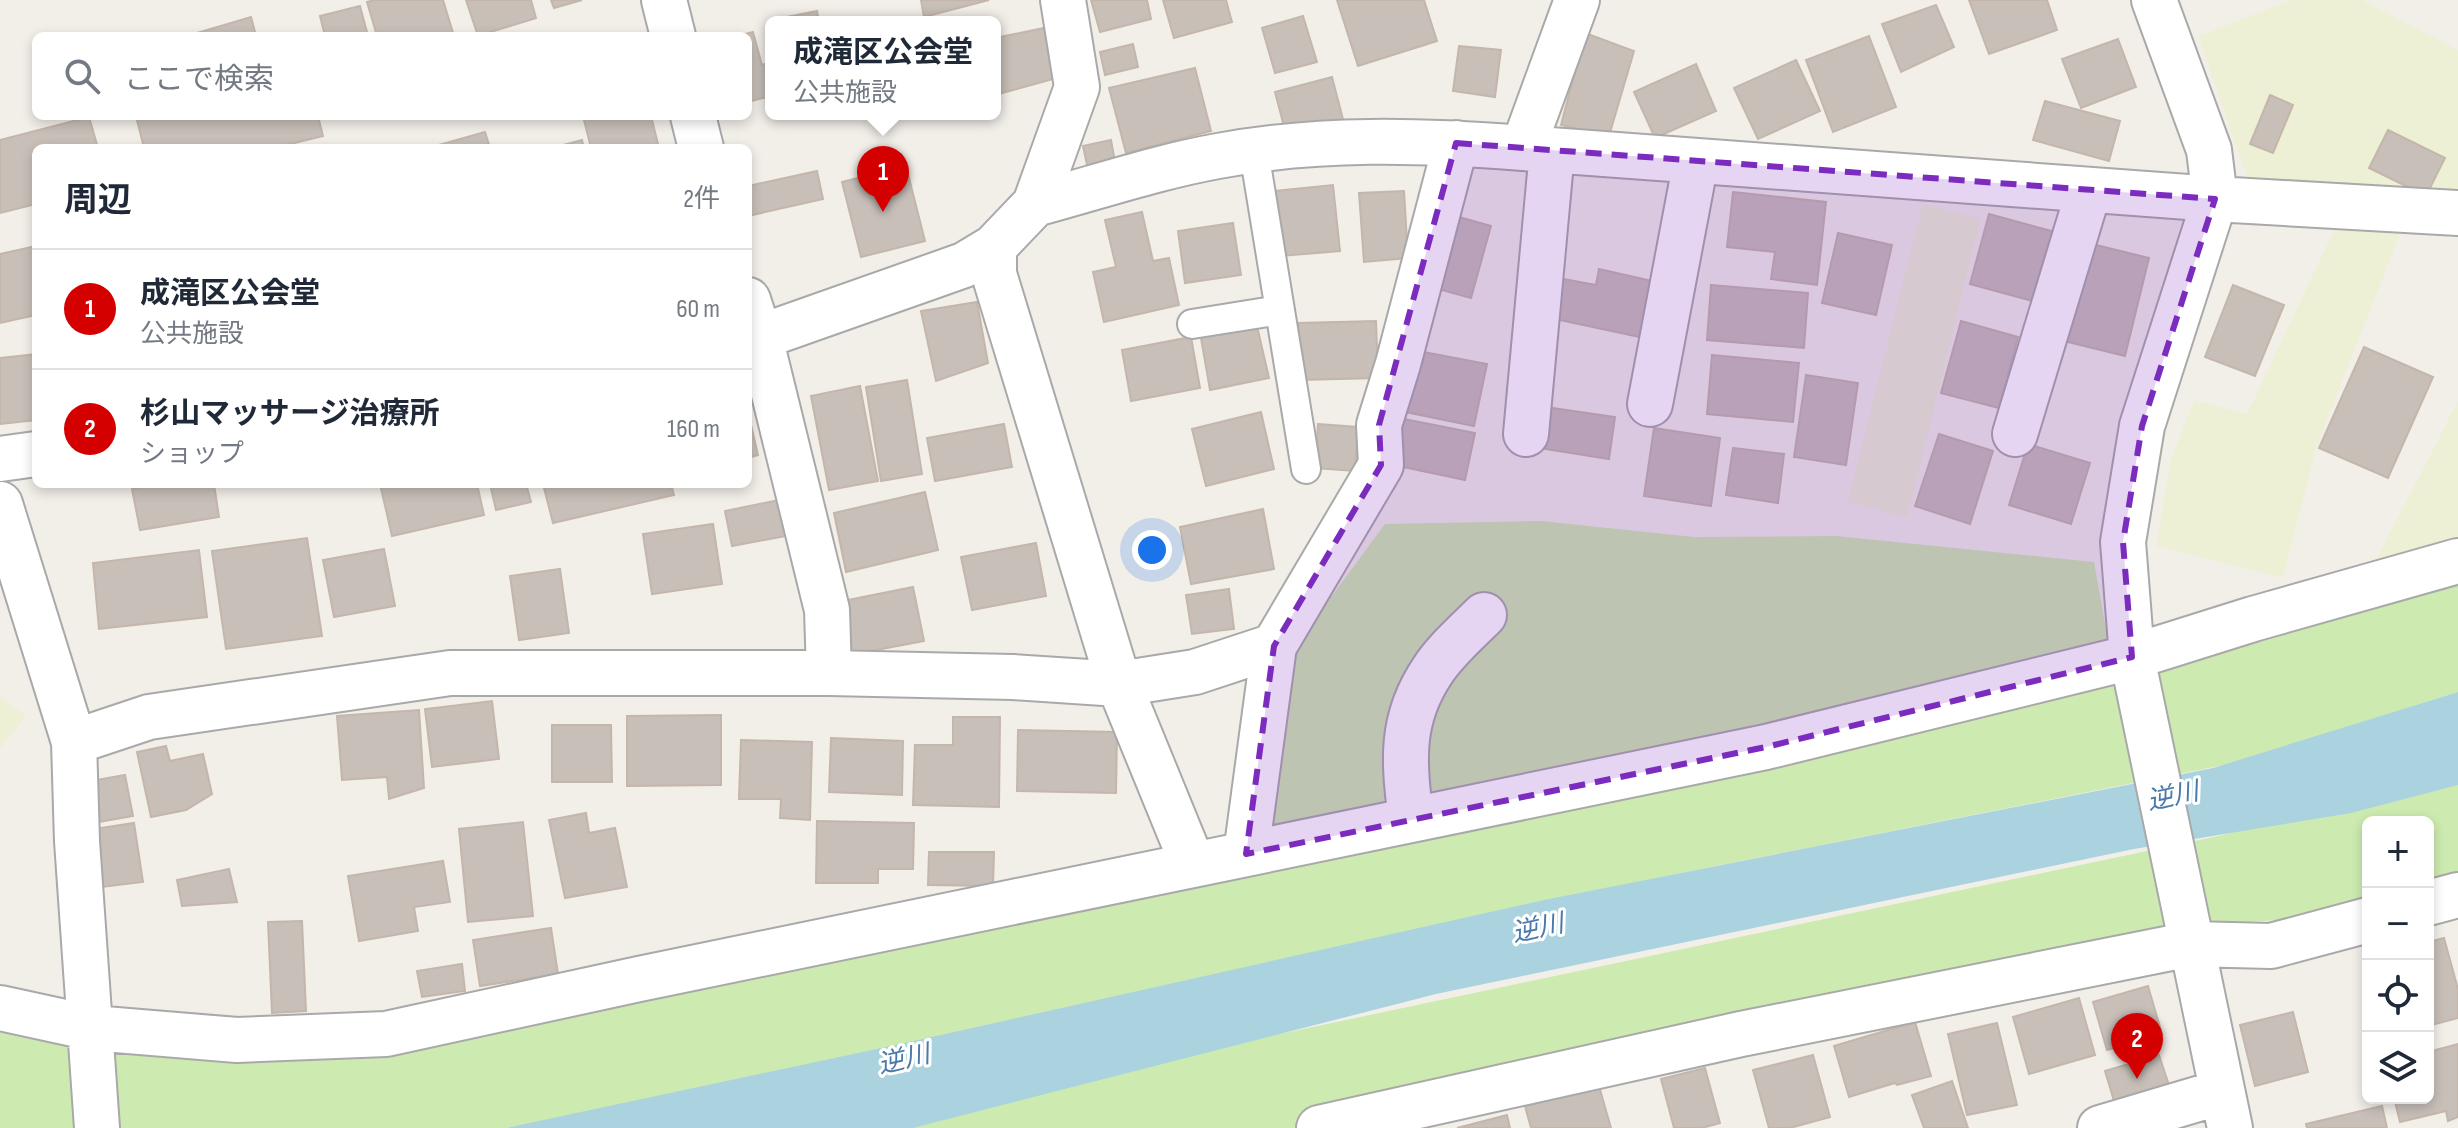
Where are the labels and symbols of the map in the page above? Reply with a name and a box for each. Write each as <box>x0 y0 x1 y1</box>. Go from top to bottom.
pin: 1 <box>857 146 909 212</box>
your location <box>1132 530 1172 570</box>
water label: 逆川 <box>2144 776 2205 818</box>
water label: 逆川 <box>1509 908 1570 950</box>
pin: 2 <box>2111 1013 2163 1079</box>
water label: 逆川 <box>875 1038 936 1081</box>

